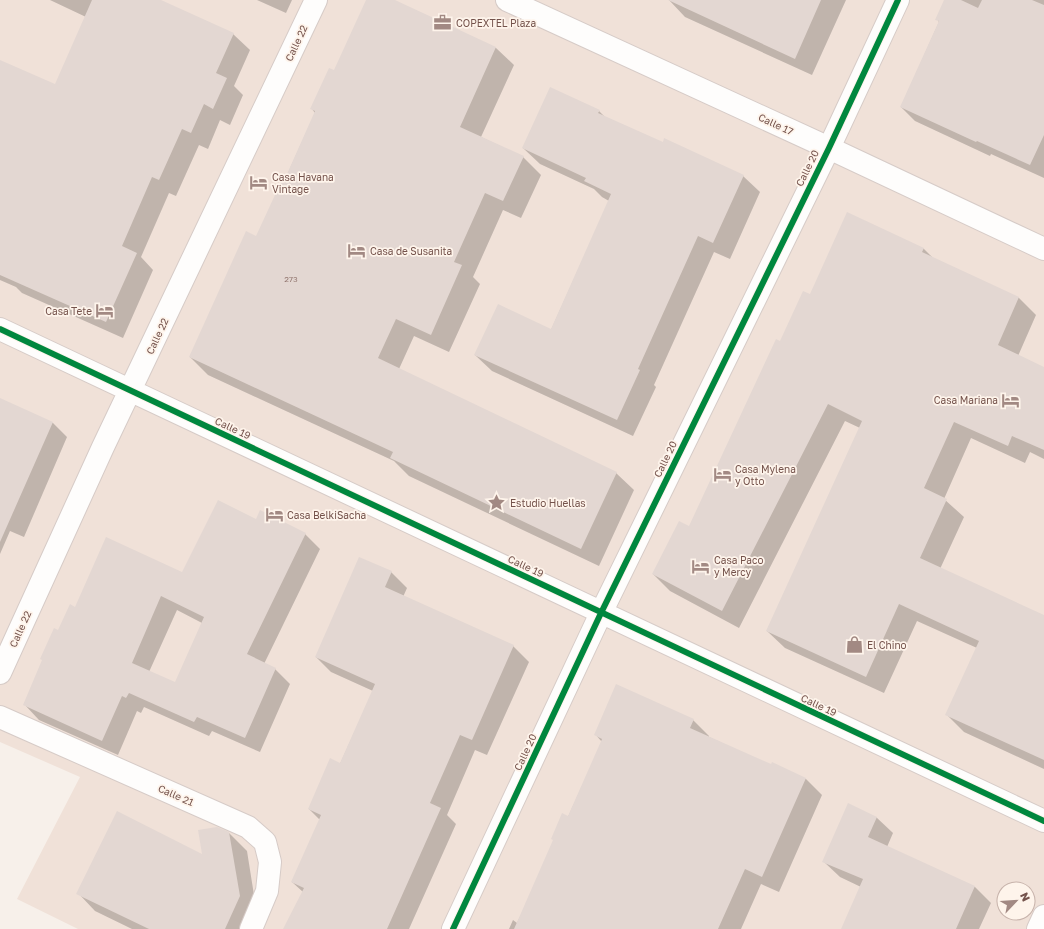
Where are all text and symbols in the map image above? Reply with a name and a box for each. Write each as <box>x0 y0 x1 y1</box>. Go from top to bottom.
office icon: COPEXTEL Plaza <box>433 13 453 33</box>
place label: COPEXTEL Plaza <box>456 17 536 29</box>
street label: Calle 22 <box>282 23 310 63</box>
street label: Calle 17 <box>757 111 795 137</box>
street label: Calle 20 <box>793 148 821 188</box>
place label: Casa Havana Vintage <box>272 171 334 195</box>
hotel icon: Casa Havana Vintage <box>249 173 269 193</box>
hotel icon: Casa de Susanita <box>347 241 367 261</box>
place label: Casa de Susanita <box>370 245 452 257</box>
house number: 273 <box>284 274 298 284</box>
hotel icon: Casa Tete <box>95 301 115 321</box>
place label: Casa Tete <box>45 305 92 317</box>
street label: Calle 22 <box>143 316 171 356</box>
hotel icon: Casa Mariana <box>1001 390 1021 410</box>
place label: Casa Mariana <box>934 394 998 406</box>
street label: Calle 19 <box>213 415 253 441</box>
street label: Calle 20 <box>651 439 679 479</box>
place label: Casa Mylena y Otto <box>735 463 796 487</box>
hotel icon: Casa Mylena y Otto <box>712 465 732 485</box>
place icon: Estudio Huellas <box>487 493 507 513</box>
place label: Estudio Huellas <box>510 497 586 509</box>
hotel icon: Casa BelkiSacha <box>264 505 284 525</box>
place label: Casa BelkiSacha <box>287 509 366 521</box>
street label: Calle 19 <box>506 553 546 579</box>
place label: Casa Paco y Mercy <box>714 554 763 578</box>
hotel icon: Casa Paco y Mercy <box>691 556 711 576</box>
street label: Calle 22 <box>7 609 33 649</box>
shop icon: El Chino <box>844 635 864 655</box>
place label: El Chino <box>867 639 907 651</box>
street label: Calle 19 <box>799 692 839 718</box>
street label: Calle 20 <box>511 732 539 772</box>
street label: Calle 21 <box>156 782 196 808</box>
north arrow <box>996 881 1036 921</box>
text: N <box>1018 890 1033 903</box>

